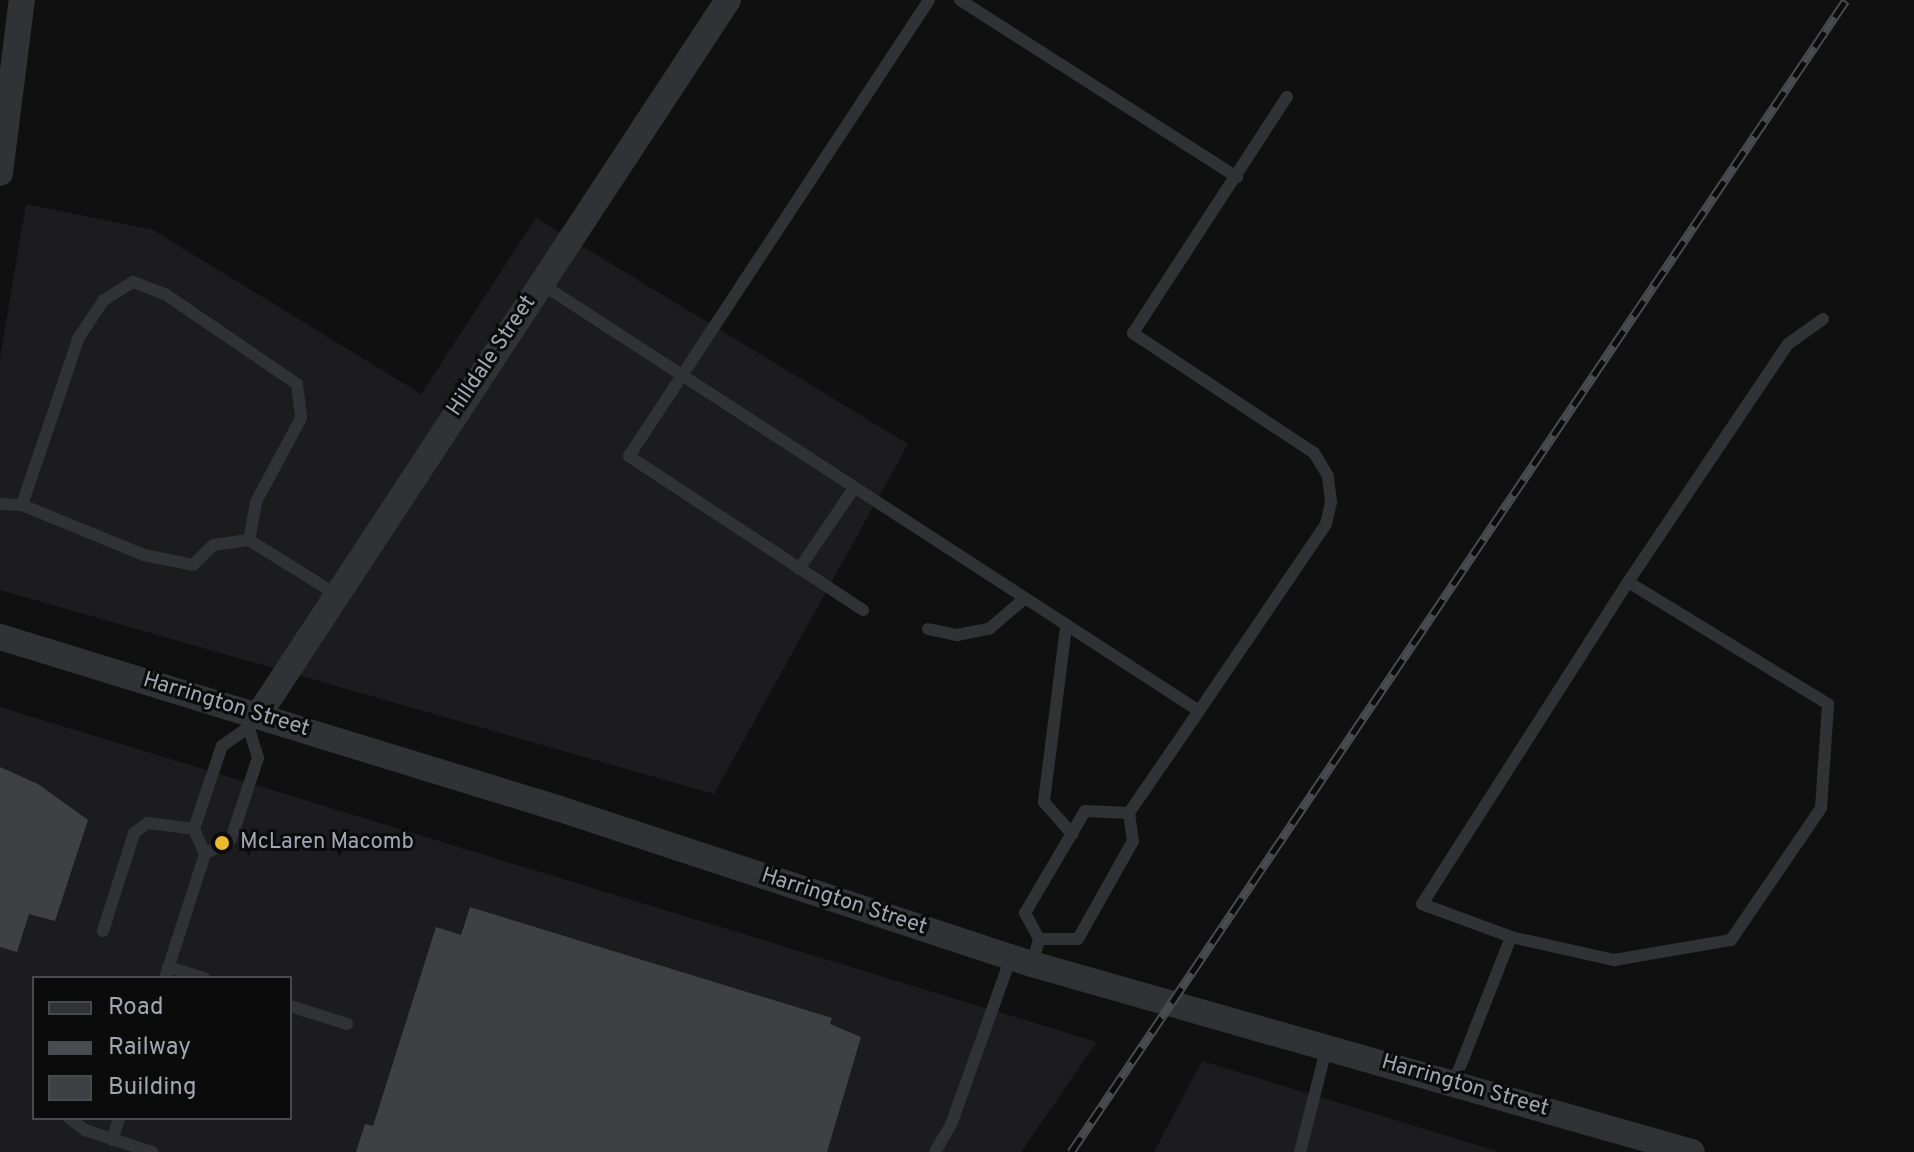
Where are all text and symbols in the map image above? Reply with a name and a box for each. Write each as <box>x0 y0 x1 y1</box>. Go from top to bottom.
street label: Hilldale Street <box>442 291 542 421</box>
street label: Harrington Street <box>140 667 312 743</box>
place label: McLaren Macomb <box>240 830 414 856</box>
marker: McLaren Macomb <box>211 832 233 854</box>
street label: Harrington Street <box>758 863 930 941</box>
legend <box>32 976 292 1120</box>
text: Road <box>108 993 164 1023</box>
text: Railway <box>108 1033 191 1063</box>
street label: Harrington Street <box>1378 1050 1552 1122</box>
text: Building <box>108 1073 197 1103</box>

